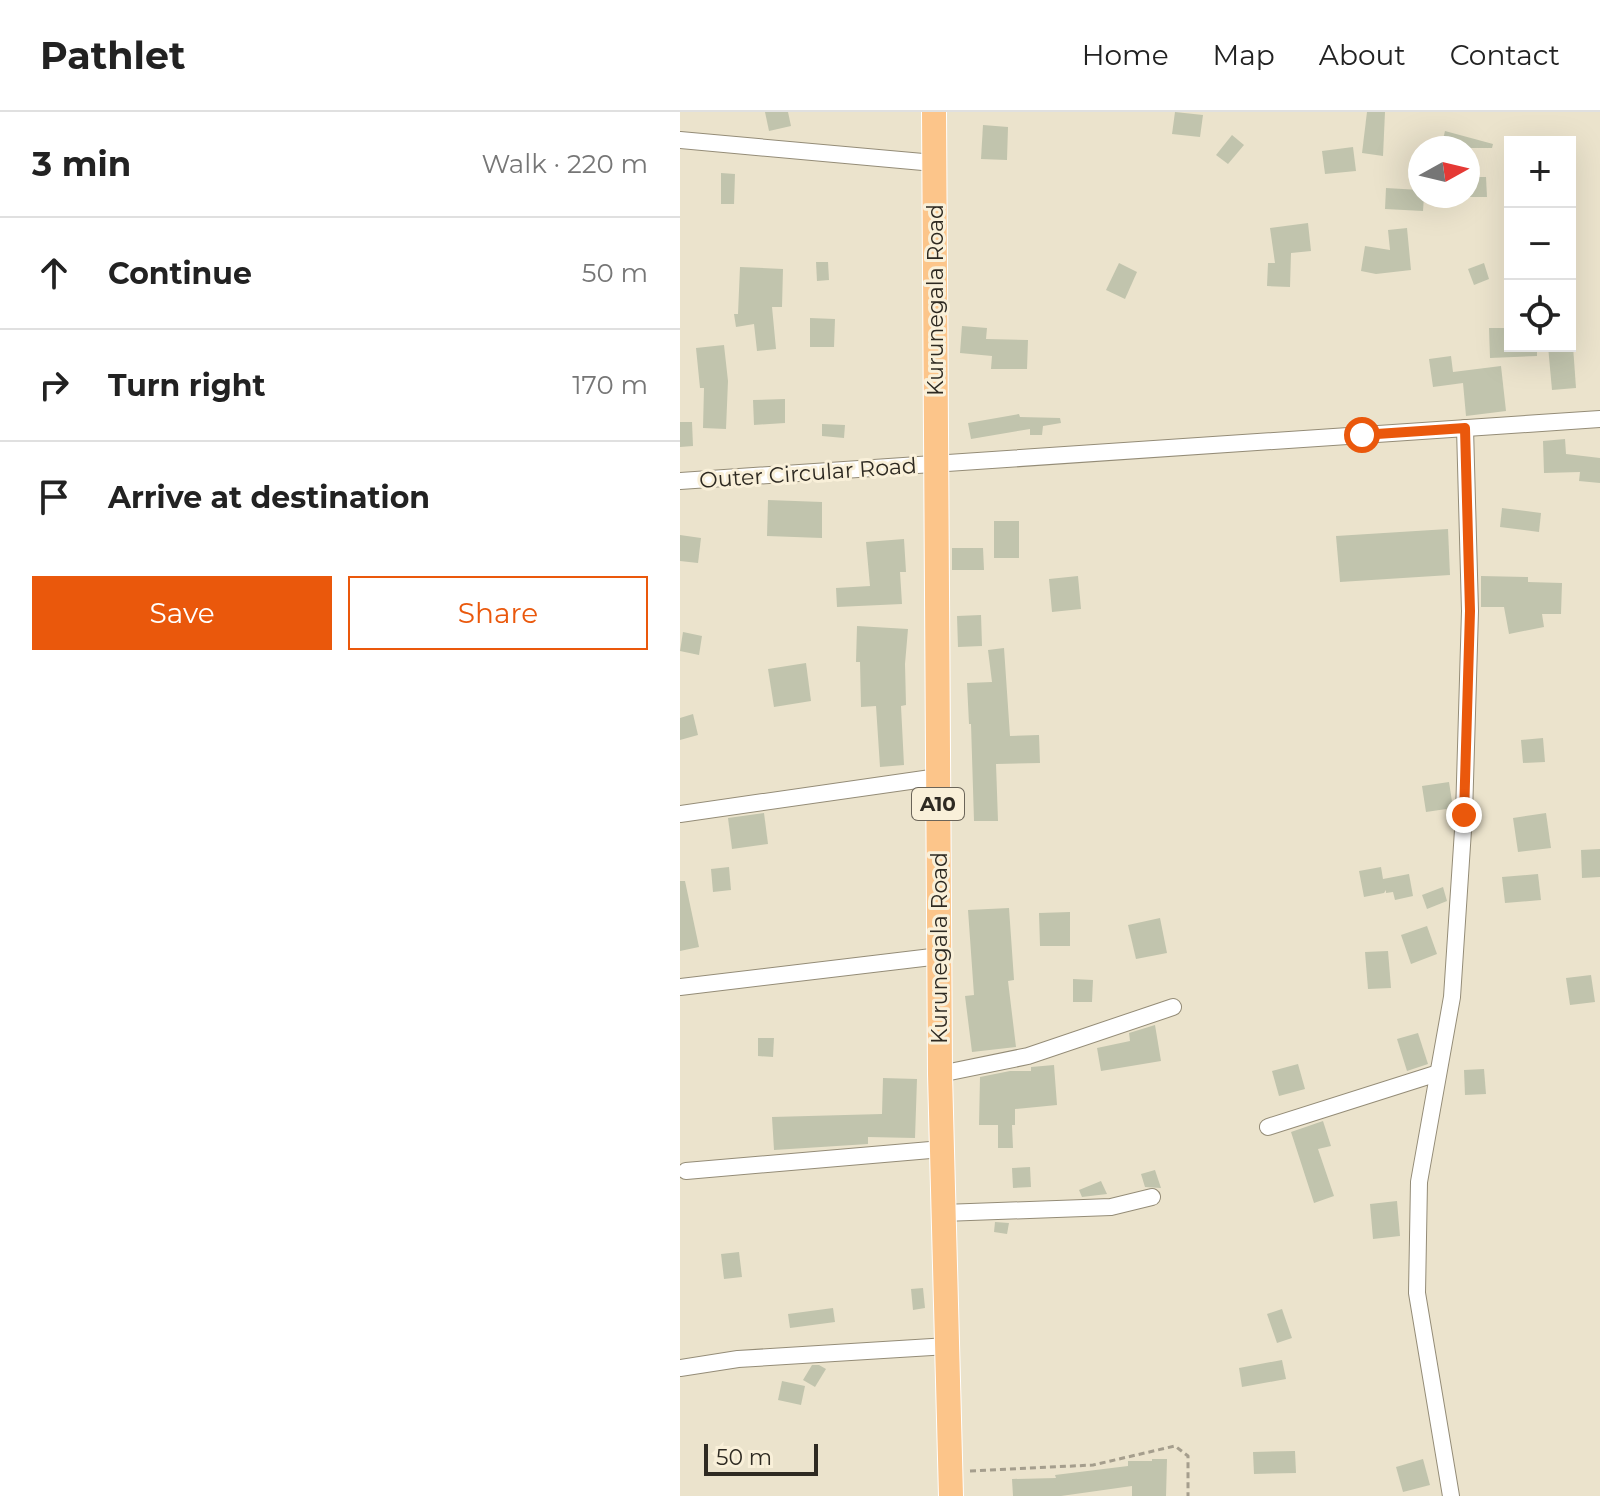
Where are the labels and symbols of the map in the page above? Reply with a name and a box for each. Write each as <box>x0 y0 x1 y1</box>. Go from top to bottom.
north arrow <box>1408 136 1480 208</box>
street label: Kurunegala Road <box>922 204 949 396</box>
route start <box>1344 417 1380 453</box>
street label: Outer Circular Road <box>698 452 918 494</box>
road number: A10 <box>912 788 964 820</box>
route end <box>1446 797 1482 833</box>
street label: Kurunegala Road <box>926 852 953 1044</box>
scale bar <box>704 1440 818 1476</box>

